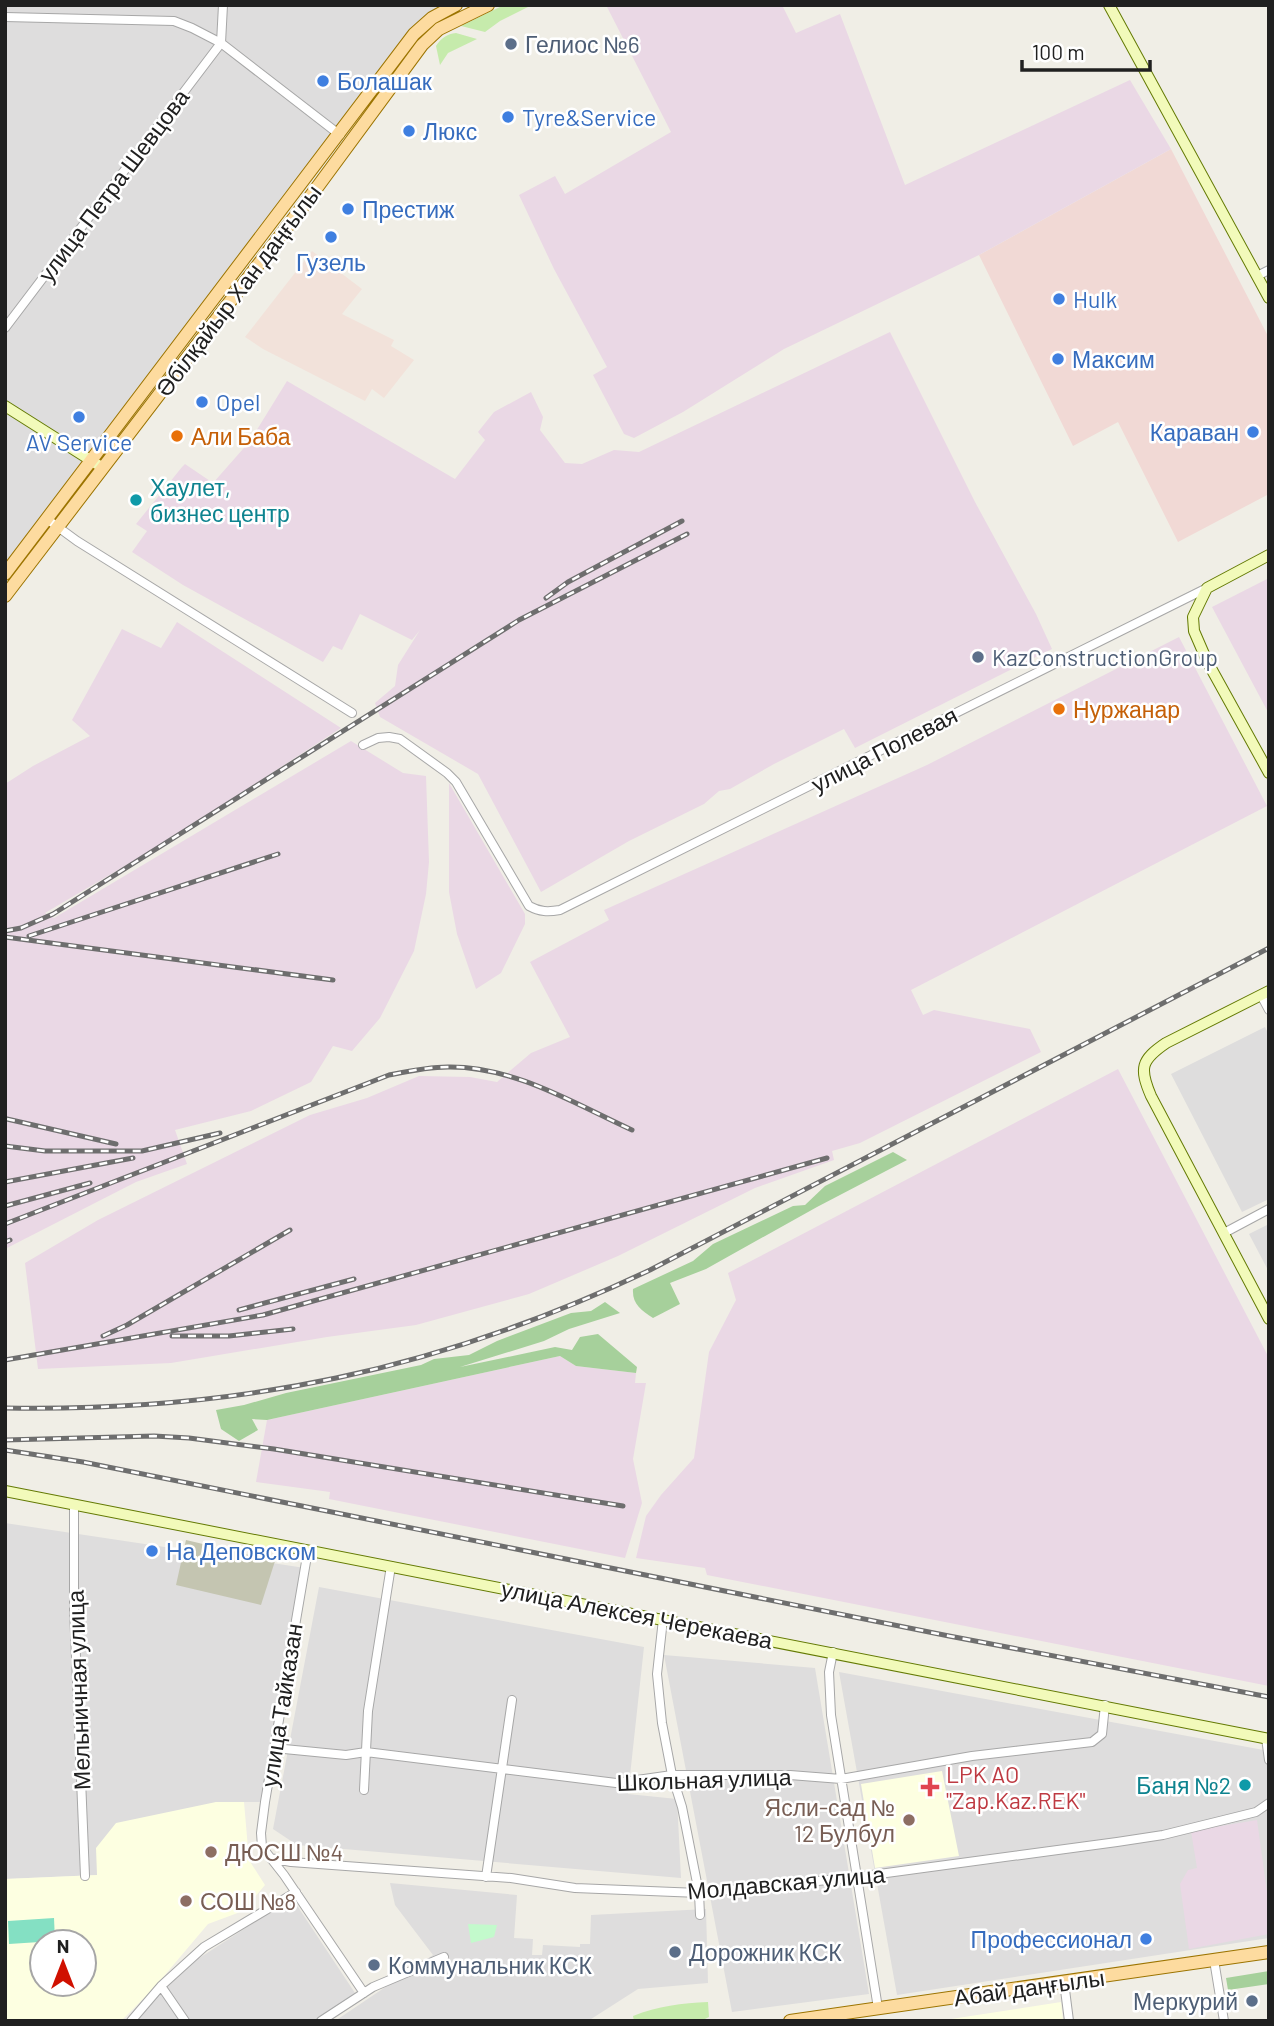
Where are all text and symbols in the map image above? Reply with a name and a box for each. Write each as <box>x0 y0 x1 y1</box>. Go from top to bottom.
scale bar <box>1022 28 1150 72</box>
place label: Гелиос №6 <box>525 30 640 58</box>
marker: Гелиос №6 <box>503 36 519 52</box>
text: 100 m <box>1032 39 1085 64</box>
place label: Болашак <box>337 67 433 95</box>
marker: Болашак <box>315 73 331 89</box>
street label: улица Петра Шевцова <box>32 83 195 287</box>
place label: Tyre&Service <box>522 103 656 131</box>
marker: Tyre&Service <box>500 109 516 125</box>
place label: Люкс <box>423 117 477 145</box>
marker: Люкс <box>401 123 417 139</box>
street label: Әбілқайыр Хан даңғылы <box>149 179 327 401</box>
place label: Престиж <box>362 195 455 223</box>
marker: Престиж <box>340 201 356 217</box>
marker: Гузель <box>323 229 339 245</box>
place label: Гузель <box>296 248 366 276</box>
place label: Hulk <box>1073 285 1117 313</box>
marker: Hulk <box>1051 291 1067 307</box>
place label: Максим <box>1072 345 1155 373</box>
marker: Максим <box>1050 351 1066 367</box>
place label: Opel <box>216 388 260 416</box>
marker: Opel <box>194 394 210 410</box>
marker: AV Service <box>71 409 87 425</box>
place label: Караван <box>1150 418 1239 446</box>
place label: Али Баба <box>191 422 291 450</box>
marker: Караван <box>1245 424 1261 440</box>
place label: AV Service <box>26 428 132 456</box>
marker: Али Баба <box>169 428 185 444</box>
place label: Хаулет, бизнес центр <box>150 473 290 527</box>
marker: Хаулет, бизнес центр <box>128 492 144 508</box>
place label: KazConstructionGroup <box>992 643 1218 671</box>
marker: KazConstructionGroup <box>970 649 986 665</box>
place label: Нуржанар <box>1073 695 1180 723</box>
street label: улица Полевая <box>806 700 962 798</box>
marker: Нуржанар <box>1051 701 1067 717</box>
place label: На Деповском <box>166 1537 316 1565</box>
marker: На Деповском <box>144 1543 160 1559</box>
street label: улица Алексея Черекаева <box>499 1574 775 1654</box>
street label: Мельничная улица <box>61 1589 95 1791</box>
street label: улица Тайказан <box>254 1621 308 1789</box>
place label: LPK AO "Zap.Kaz.REK" <box>946 1760 1086 1814</box>
street label: Школьная улица <box>616 1762 792 1796</box>
place label: Баня №2 <box>1136 1771 1231 1799</box>
marker: LPK AO "Zap.Kaz.REK" <box>920 1777 940 1797</box>
marker: Баня №2 <box>1237 1777 1253 1793</box>
place label: Ясли-сад № 12 Булбул <box>765 1793 895 1847</box>
marker: Ясли-сад № 12 Булбул <box>901 1812 917 1828</box>
place label: ДЮСШ №4 <box>225 1838 343 1866</box>
marker: ДЮСШ №4 <box>203 1844 219 1860</box>
street label: Молдавская улица <box>686 1859 886 1905</box>
place label: СОШ №8 <box>200 1887 296 1915</box>
marker: СОШ №8 <box>178 1893 194 1909</box>
place label: Профессионал <box>971 1925 1132 1953</box>
north arrow <box>28 1928 98 1998</box>
marker: Профессионал <box>1138 1931 1154 1947</box>
text: N <box>57 1934 69 1957</box>
place label: Дорожник КСК <box>689 1938 842 1966</box>
marker: Дорожник КСК <box>667 1944 683 1960</box>
place label: Коммунальник КСК <box>388 1951 592 1979</box>
marker: Коммунальник КСК <box>366 1957 382 1973</box>
street label: Абай даңғылы <box>952 1963 1106 2011</box>
place label: Меркурий <box>1133 1987 1238 2015</box>
marker: Меркурий <box>1244 1993 1260 2009</box>

